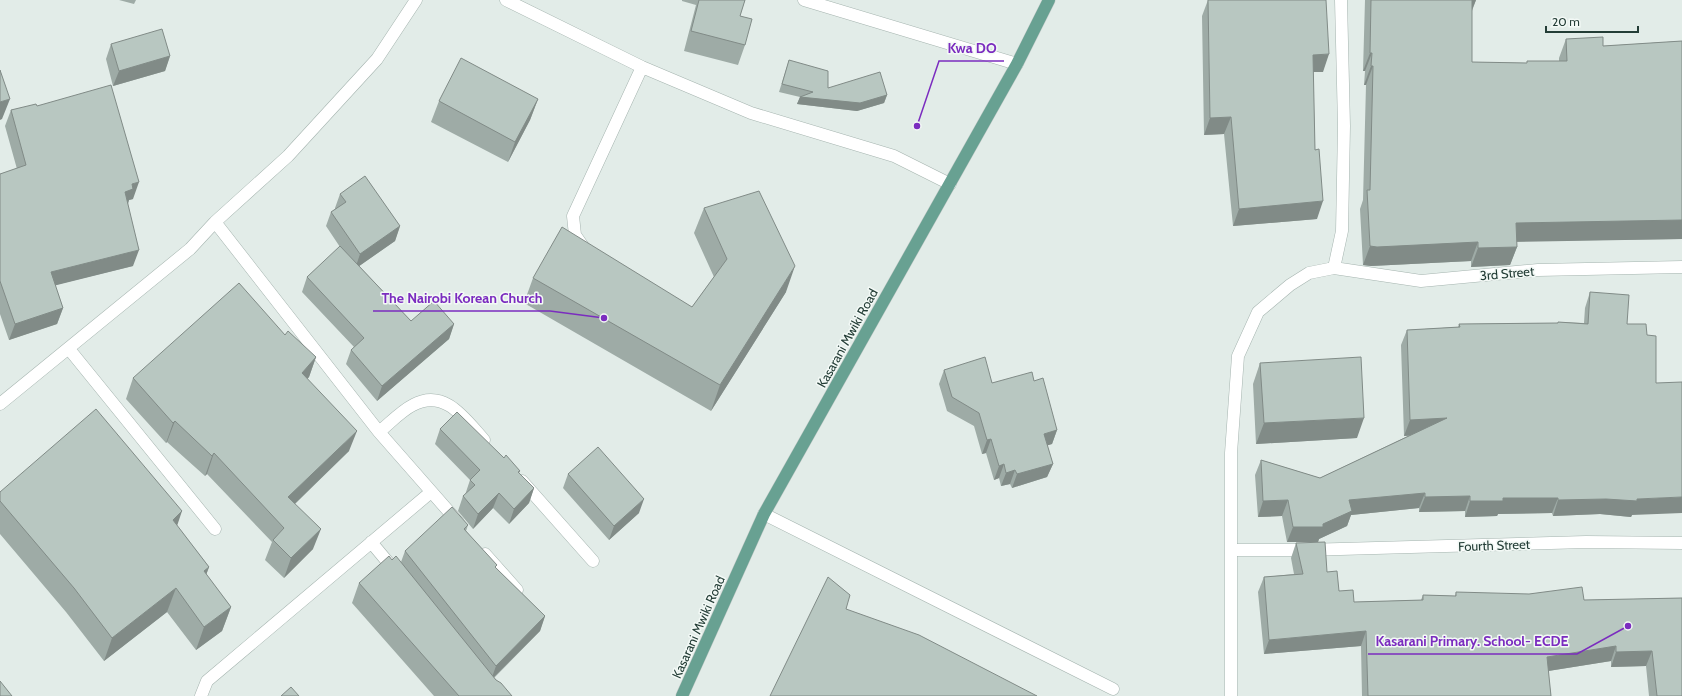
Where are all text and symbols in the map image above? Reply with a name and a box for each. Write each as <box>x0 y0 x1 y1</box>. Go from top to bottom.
scale bar <box>1546 8 1638 34</box>
text: 20 m <box>1552 14 1580 29</box>
callout: Kwa DO <box>939 35 1004 61</box>
text: Kwa DO <box>947 39 997 57</box>
street label: 3rd Street <box>1479 263 1535 283</box>
callout: The Nairobi Korean Church <box>373 285 550 311</box>
street label: Kasarani Mwiki Road <box>813 286 881 390</box>
text: The Nairobi Korean Church <box>381 289 543 307</box>
street label: Fourth Street <box>1458 536 1531 554</box>
street label: Kasarani Mwiki Road <box>668 573 728 681</box>
callout: Kasarani Primary. School- ECDE <box>1368 628 1577 654</box>
text: Kasarani Primary. School- ECDE <box>1376 632 1568 650</box>

